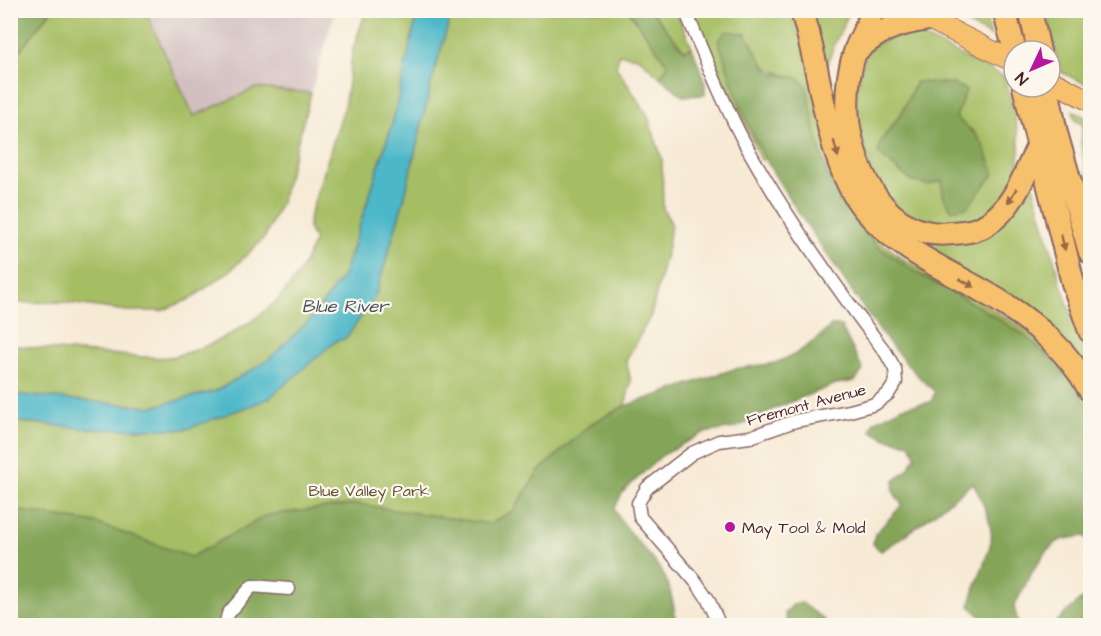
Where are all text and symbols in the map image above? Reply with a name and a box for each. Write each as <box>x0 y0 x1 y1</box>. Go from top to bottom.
north arrow <box>1002 39 1062 99</box>
text: N <box>1011 67 1033 90</box>
one-way arrow <box>832 140 841 158</box>
one-way arrow <box>1007 188 1017 205</box>
one-way arrow <box>1058 233 1068 251</box>
one-way arrow <box>959 278 976 288</box>
water label: Blue River <box>302 294 390 319</box>
street label: Fremont Avenue <box>744 378 869 431</box>
park label: Blue Valley Park <box>308 480 430 503</box>
place label: May Tool & Mold <box>742 517 866 540</box>
marker: May Tool & Mold <box>723 520 737 534</box>

